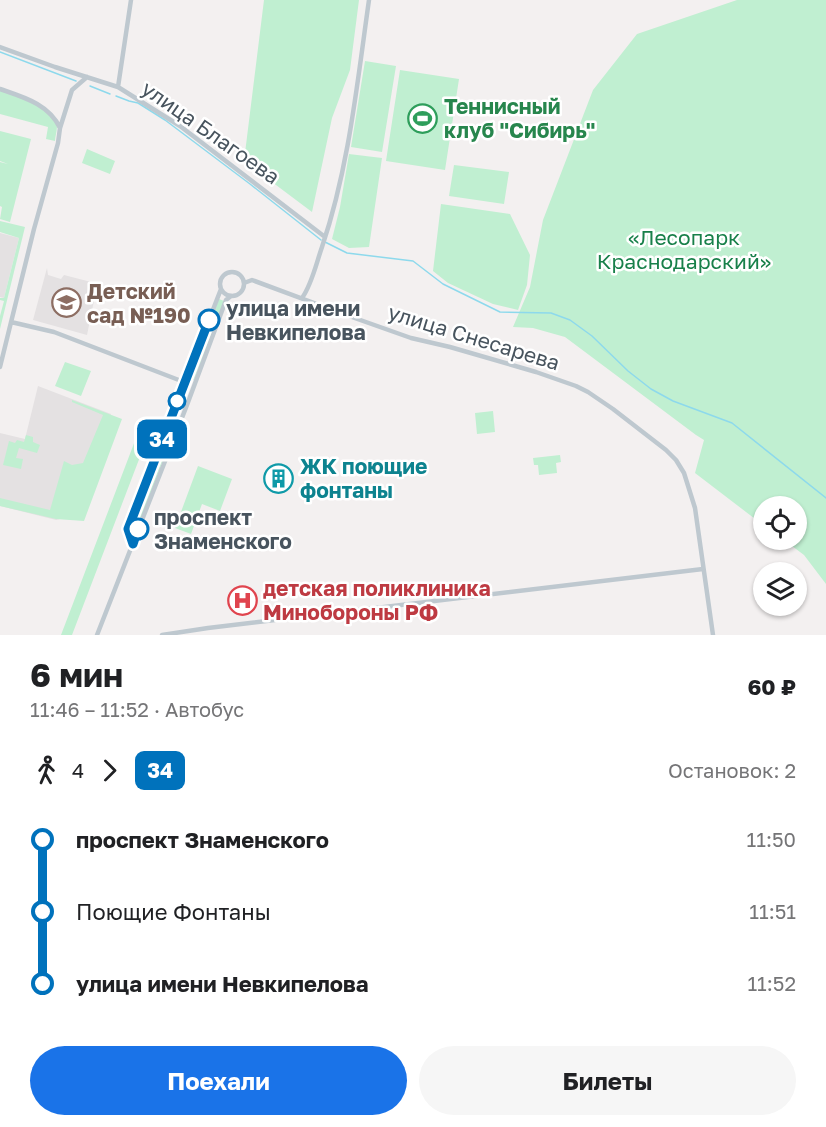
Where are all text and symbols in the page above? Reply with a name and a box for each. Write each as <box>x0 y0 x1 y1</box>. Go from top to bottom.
street label: улица Благоева <box>137 75 285 189</box>
place label: Теннисный клуб "Сибирь" <box>444 93 595 143</box>
sports icon: Теннисный клуб "Сибирь" <box>407 102 439 134</box>
park label: «Лесопарк Краснодарский» <box>597 224 771 274</box>
place label: Детский сад №190 <box>87 278 191 328</box>
school or university icon: Детский сад №190 <box>50 287 82 319</box>
place label: улица имени Невкипелова <box>226 295 366 345</box>
street label: улица Снесарева <box>385 299 563 375</box>
marker: улица имени Невкипелова <box>198 309 220 331</box>
unlabelled marker <box>168 392 186 410</box>
line badge: 34 <box>135 420 189 458</box>
text: 34 <box>149 426 175 452</box>
place label: ЖК поющие фонтаны <box>300 453 427 503</box>
building icon: ЖК поющие фонтаны <box>263 462 295 494</box>
map controls <box>753 496 807 616</box>
button: locate <box>753 496 807 550</box>
place label: проспект Знаменского <box>154 504 292 554</box>
marker: проспект Знаменского <box>127 518 149 540</box>
button: layers <box>753 562 807 616</box>
place label: детская поликлиника Минобороны РФ <box>263 575 491 625</box>
hospital icon: детская поликлиника Минобороны РФ <box>226 584 258 616</box>
text: 6 мин <box>30 655 123 694</box>
text: 60 ₽ <box>747 673 796 700</box>
text: 11:46 – 11:52 · Автобус <box>30 697 244 721</box>
icon: walk <box>30 754 63 787</box>
icon: forward <box>93 754 126 787</box>
text: 34 <box>147 757 173 783</box>
text: 4 <box>72 758 84 782</box>
text: Остановок: 2 <box>668 758 796 782</box>
text: проспект Знаменского <box>76 826 329 853</box>
text: 11:50 <box>747 827 796 851</box>
text: Поющие Фонтаны <box>76 898 271 925</box>
text: 11:51 <box>749 899 796 923</box>
text: улица имени Невкипелова <box>76 970 369 997</box>
text: 11:52 <box>747 971 796 995</box>
button: Поехали <box>30 1046 407 1115</box>
button: Билеты <box>419 1046 796 1115</box>

